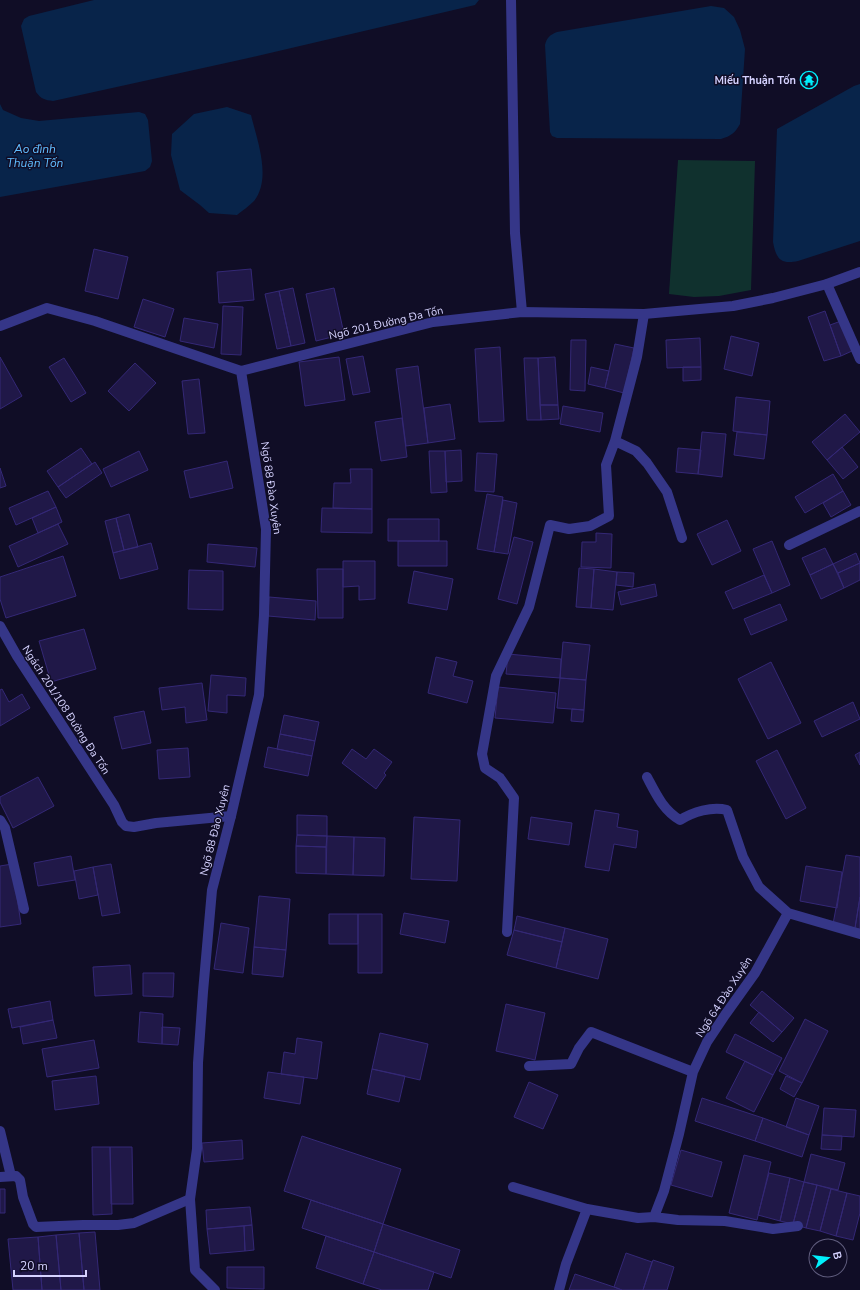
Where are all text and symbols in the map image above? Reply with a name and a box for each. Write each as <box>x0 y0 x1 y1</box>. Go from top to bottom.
temple icon: Miếu Thuận Tốn <box>799 70 819 90</box>
place label: Miếu Thuận Tốn <box>715 73 796 88</box>
water label: Ao đình Thuận Tốn <box>7 141 64 171</box>
street label: Ngõ 201 Đường Đa Tốn <box>327 303 445 343</box>
street label: Ngõ 88 Đào Xuyên <box>257 441 285 535</box>
street label: Ngách 201/108 Đường Đa Tốn <box>19 643 113 777</box>
street label: Ngõ 88 Đào Xuyên <box>196 783 234 877</box>
street label: Ngõ 64 Đào Xuyên <box>692 954 756 1040</box>
north arrow <box>808 1238 848 1278</box>
text: B <box>829 1250 845 1261</box>
scale bar <box>14 1252 86 1278</box>
text: 20 m <box>20 1258 48 1274</box>

